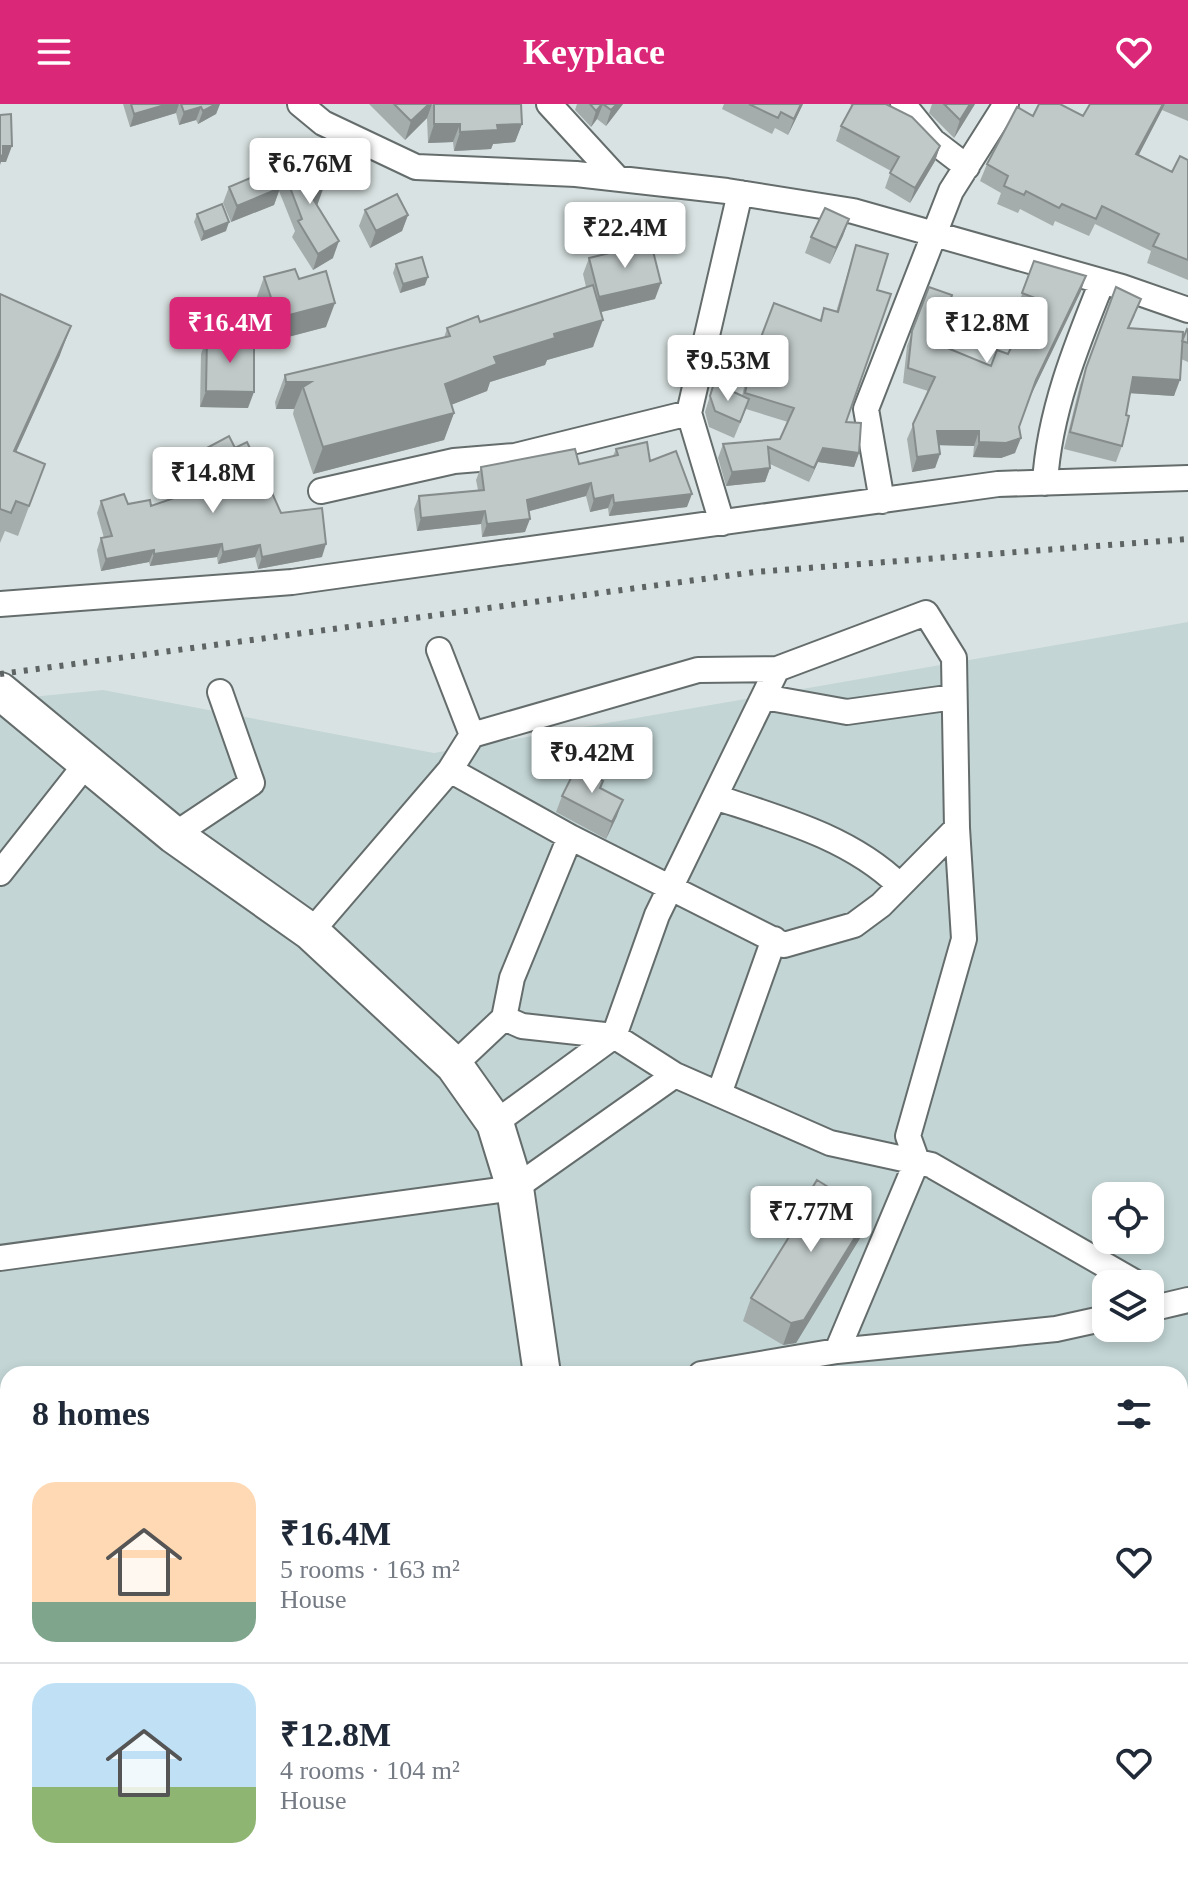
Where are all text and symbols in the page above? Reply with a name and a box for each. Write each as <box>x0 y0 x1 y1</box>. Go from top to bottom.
icon: menu <box>32 30 76 74</box>
icon: heart <box>1112 30 1156 74</box>
text: Keyplace <box>523 32 665 72</box>
pin: ₹6.76M <box>245 138 375 206</box>
text: ₹6.76M <box>268 149 352 178</box>
pin: ₹22.4M <box>560 202 690 270</box>
text: ₹22.4M <box>583 213 667 242</box>
pin: ₹16.4M <box>165 297 295 365</box>
pin: ₹12.8M <box>922 297 1052 365</box>
text: ₹16.4M <box>188 308 272 337</box>
text: ₹12.8M <box>945 308 1029 337</box>
pin: ₹9.53M <box>663 335 793 403</box>
text: ₹9.53M <box>686 346 770 375</box>
pin: ₹14.8M <box>148 447 278 515</box>
text: ₹14.8M <box>171 458 255 487</box>
pin: ₹9.42M <box>527 727 657 795</box>
text: ₹9.42M <box>550 738 634 767</box>
map controls <box>1092 1182 1164 1342</box>
button: locate <box>1092 1182 1164 1254</box>
pin: ₹7.77M <box>746 1186 876 1254</box>
text: ₹7.77M <box>769 1197 853 1226</box>
button: layers <box>1092 1270 1164 1342</box>
icon: filters <box>1112 1392 1156 1436</box>
text: 8 homes <box>32 1395 150 1432</box>
icon: home <box>96 1514 192 1610</box>
text: ₹16.4M <box>280 1515 391 1552</box>
icon: heart <box>1112 1540 1156 1584</box>
text: 5 rooms · 163 m² <box>280 1555 460 1584</box>
text: House <box>280 1585 346 1614</box>
icon: home <box>96 1715 192 1811</box>
text: ₹12.8M <box>280 1716 391 1753</box>
icon: heart <box>1112 1741 1156 1785</box>
text: 4 rooms · 104 m² <box>280 1756 460 1785</box>
text: House <box>280 1786 346 1815</box>

